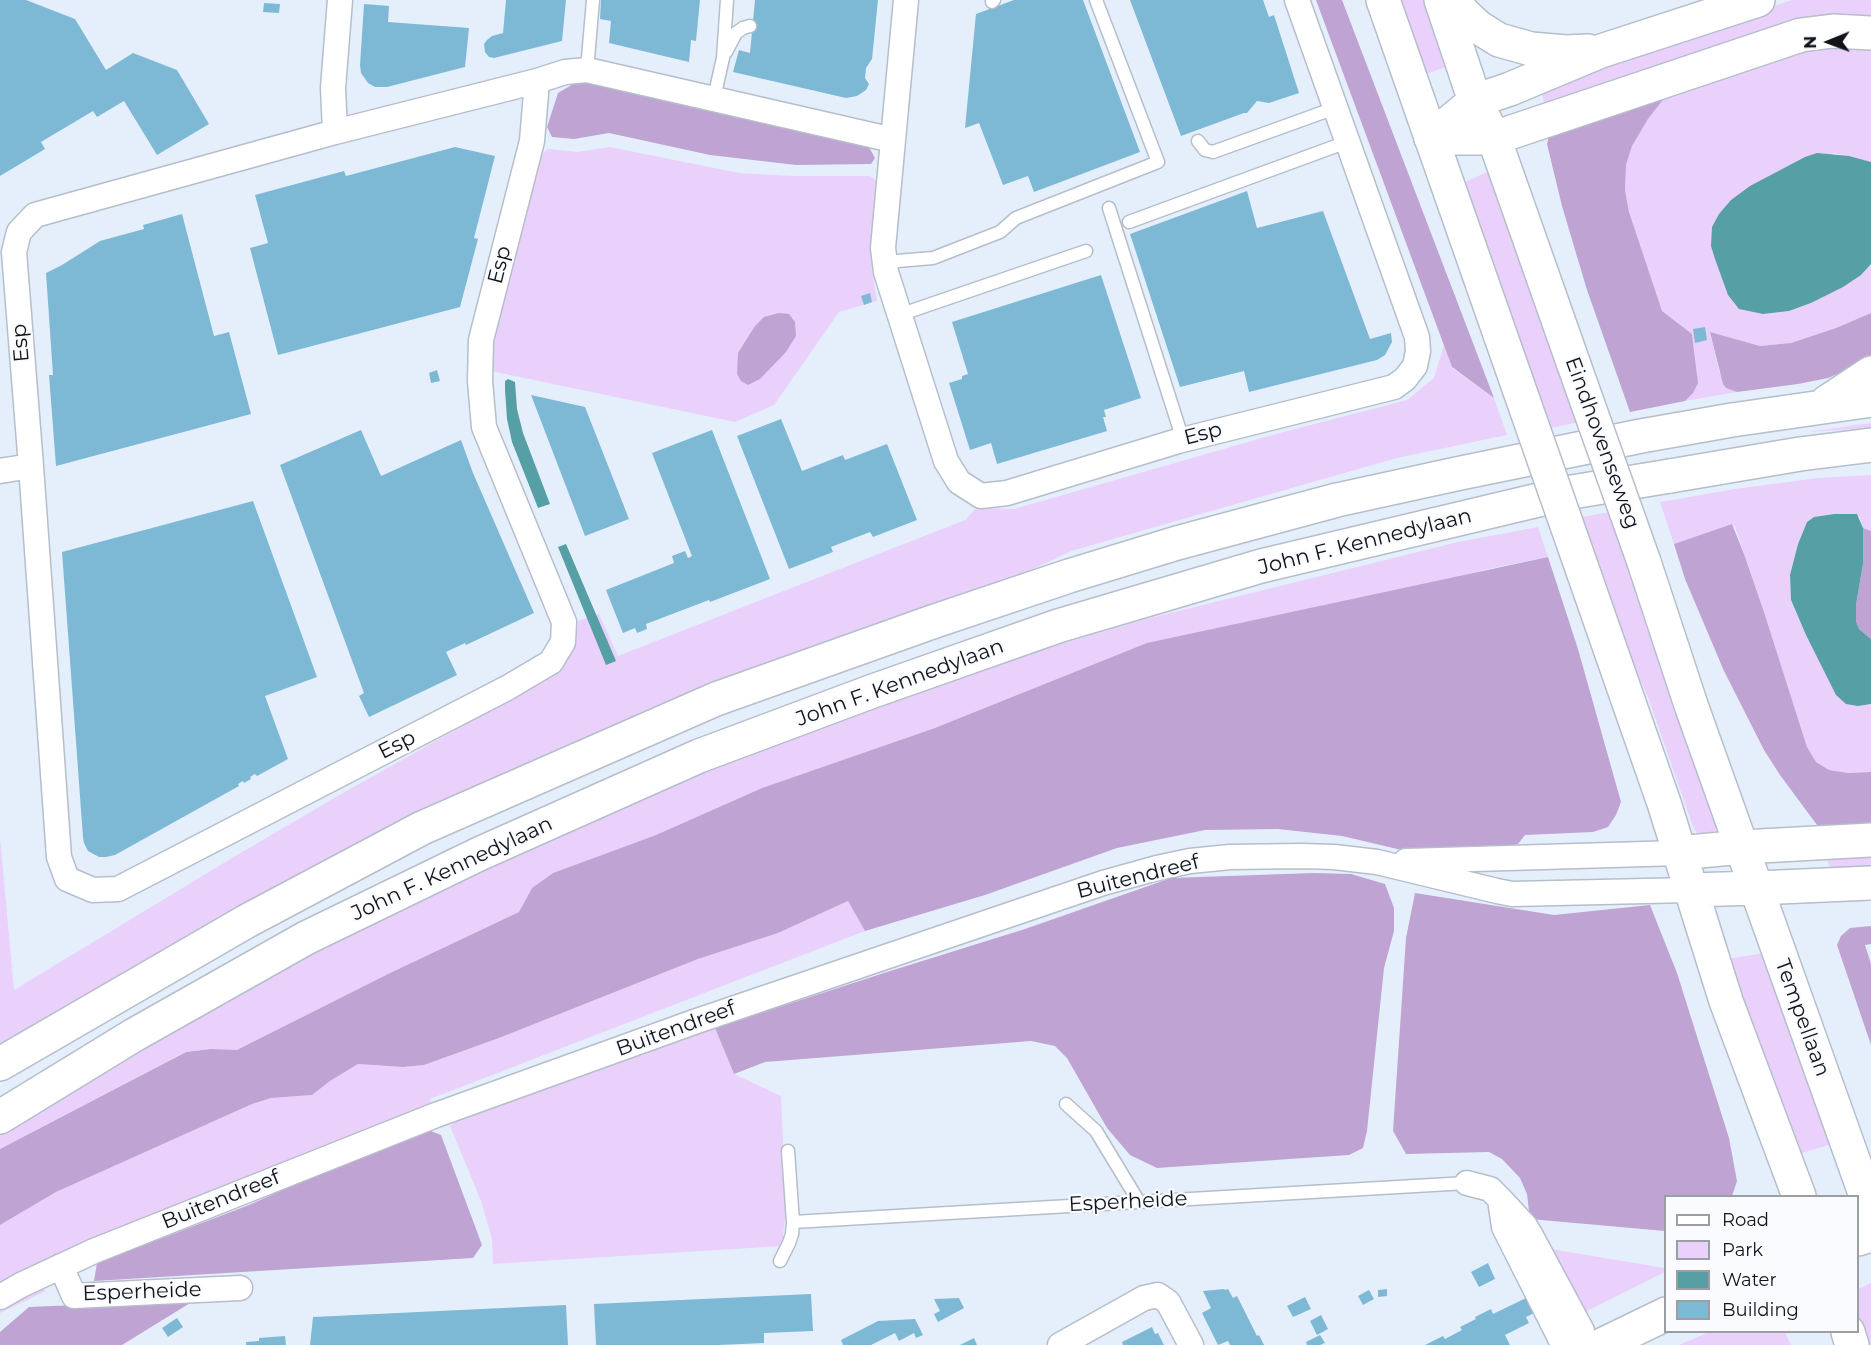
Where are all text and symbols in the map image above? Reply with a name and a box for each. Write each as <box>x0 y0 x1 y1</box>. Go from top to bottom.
north arrow <box>1799 12 1859 72</box>
text: N <box>1801 36 1820 49</box>
street label: Esp <box>483 243 517 287</box>
street label: Esp <box>7 323 35 363</box>
street label: Eindhovenseweg <box>1559 354 1645 532</box>
street label: Esp <box>1181 417 1225 451</box>
street label: John F. Kennedylaan <box>1256 503 1474 581</box>
street label: John F. Kennedylaan <box>793 634 1007 732</box>
street label: Esp <box>374 725 420 765</box>
street label: John F. Kennedylaan <box>347 811 557 927</box>
street label: Buitendreef <box>1074 850 1202 904</box>
street label: Tempellaan <box>1769 956 1835 1080</box>
street label: Buitendreef <box>613 996 739 1062</box>
street label: Buitendreef <box>158 1165 284 1235</box>
street label: Esperheide <box>1068 1186 1188 1218</box>
legend <box>1664 1195 1859 1333</box>
text: Road <box>1722 1209 1769 1231</box>
text: Park <box>1722 1239 1763 1261</box>
text: Water <box>1722 1269 1777 1291</box>
street label: Esperheide <box>82 1277 202 1307</box>
text: Building <box>1722 1299 1799 1321</box>

